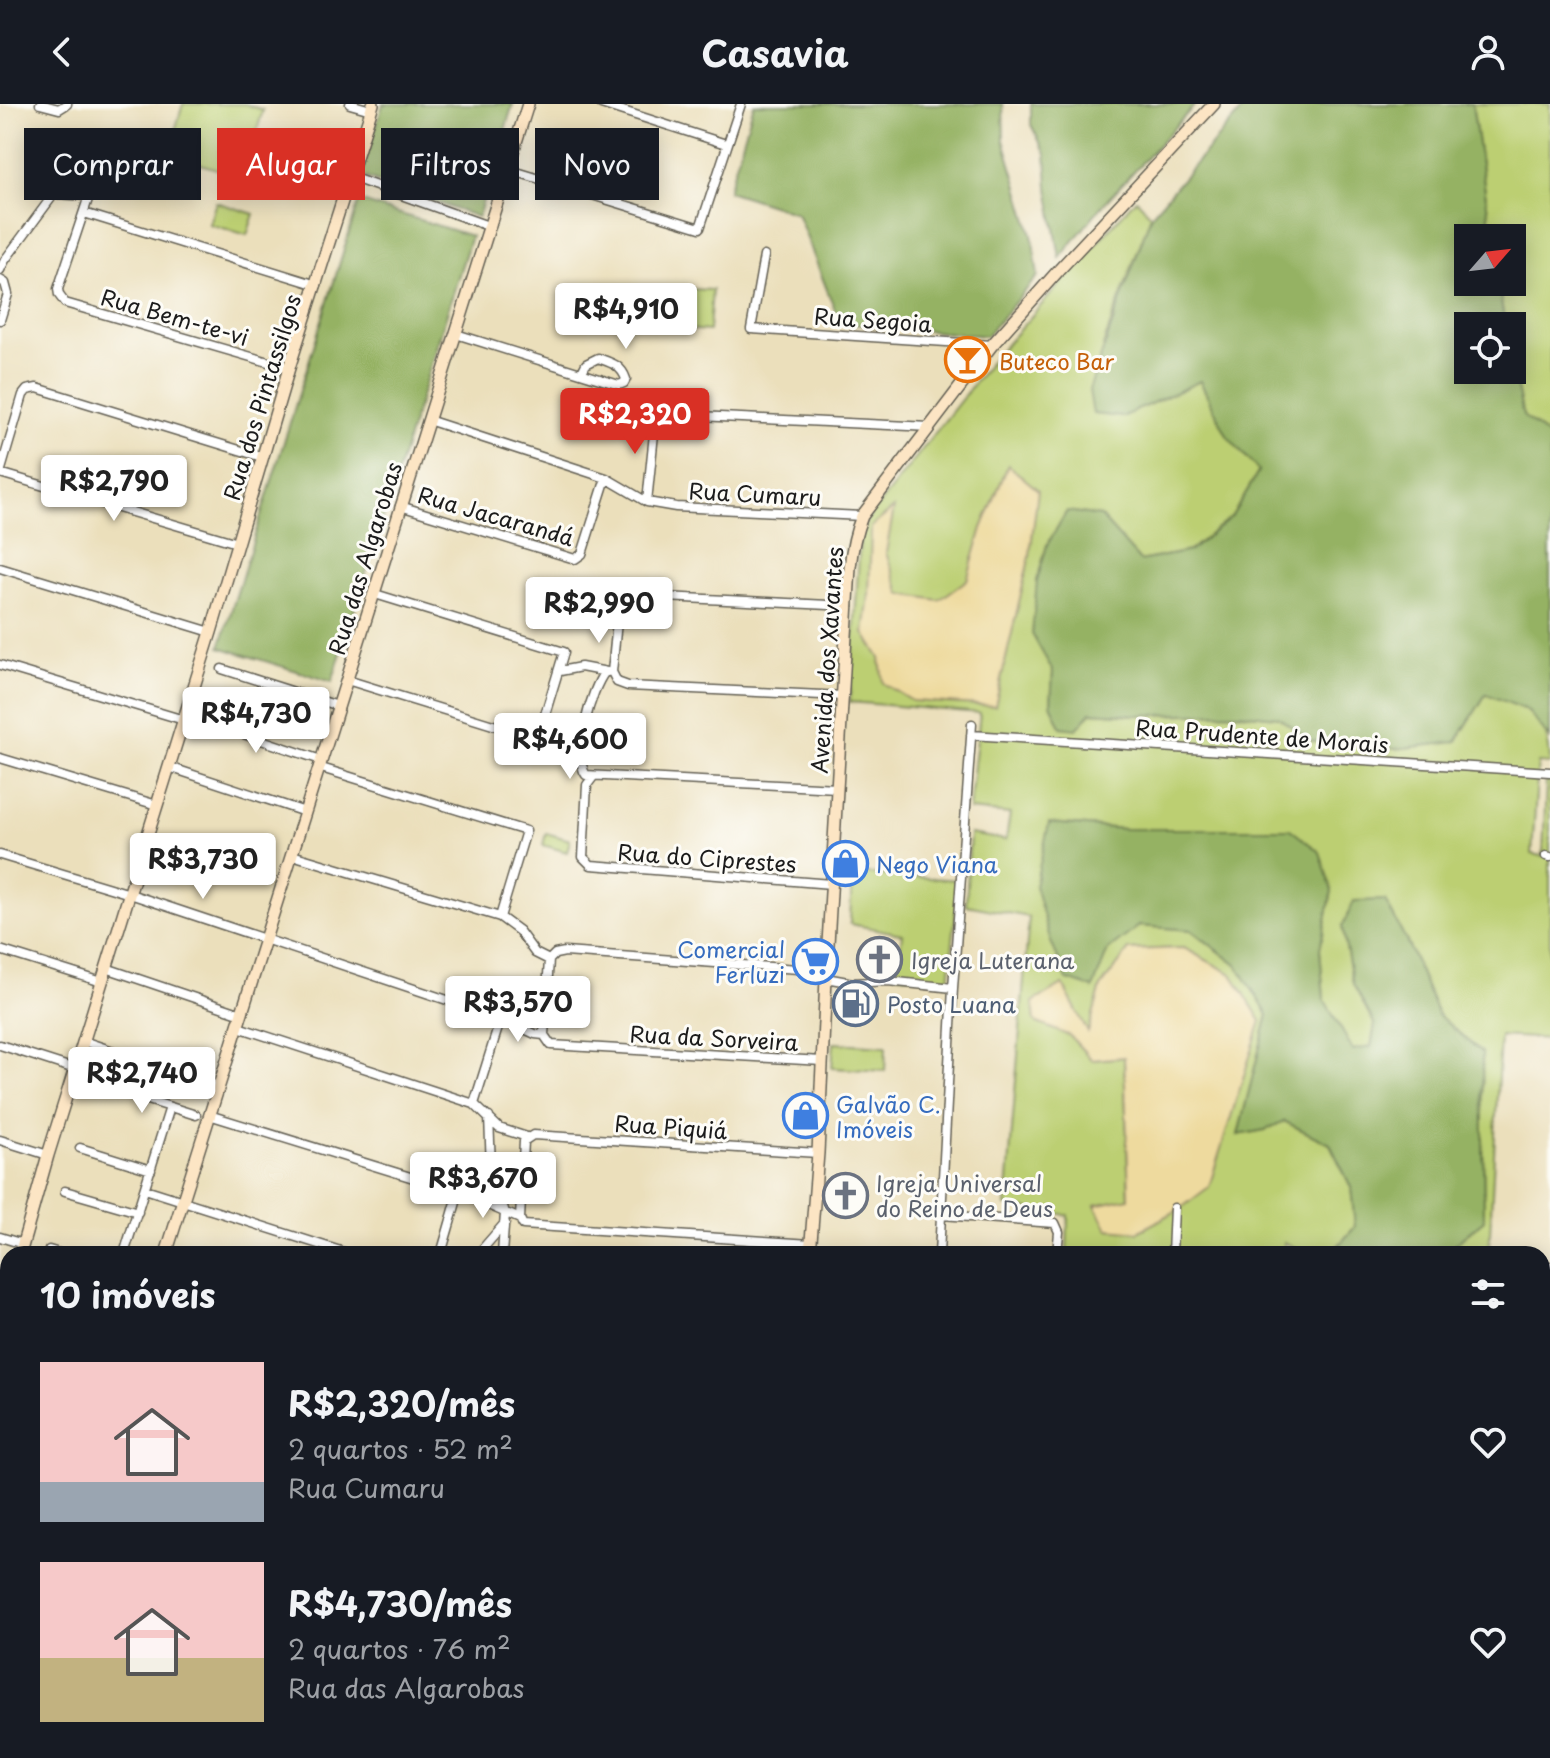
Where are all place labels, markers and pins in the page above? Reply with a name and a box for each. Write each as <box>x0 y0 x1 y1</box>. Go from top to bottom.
pin: R$4,910 <box>552 283 700 351</box>
bar icon: Buteco Bar <box>944 336 992 384</box>
place label: Buteco Bar <box>999 344 1114 377</box>
pin: R$2,320 <box>561 388 709 456</box>
pin: R$2,790 <box>40 455 188 523</box>
pin: R$2,990 <box>525 577 673 645</box>
pin: R$4,730 <box>182 687 330 755</box>
pin: R$4,600 <box>496 713 644 781</box>
pin: R$3,730 <box>129 833 277 901</box>
shop icon: Nego Viana <box>821 839 869 887</box>
place label: Nego Viana <box>876 847 998 880</box>
place label: Comercial Ferluzi <box>677 932 785 990</box>
church icon: Igreja Luterana <box>856 935 904 983</box>
supermarket icon: Comercial Ferluzi <box>792 937 840 985</box>
place label: Igreja Luterana <box>911 943 1075 976</box>
pin: R$3,570 <box>444 976 592 1044</box>
fuel station icon: Posto Luana <box>832 979 880 1027</box>
place label: Posto Luana <box>887 987 1016 1020</box>
pin: R$2,740 <box>68 1047 216 1115</box>
place label: Galvão C. Imóveis <box>836 1087 941 1145</box>
shop icon: Galvão C. Imóveis <box>781 1092 829 1140</box>
pin: R$3,670 <box>409 1152 557 1220</box>
place label: Igreja Universal do Reino de Deus <box>876 1166 1053 1224</box>
church icon: Igreja Universal do Reino de Deus <box>821 1171 869 1219</box>

